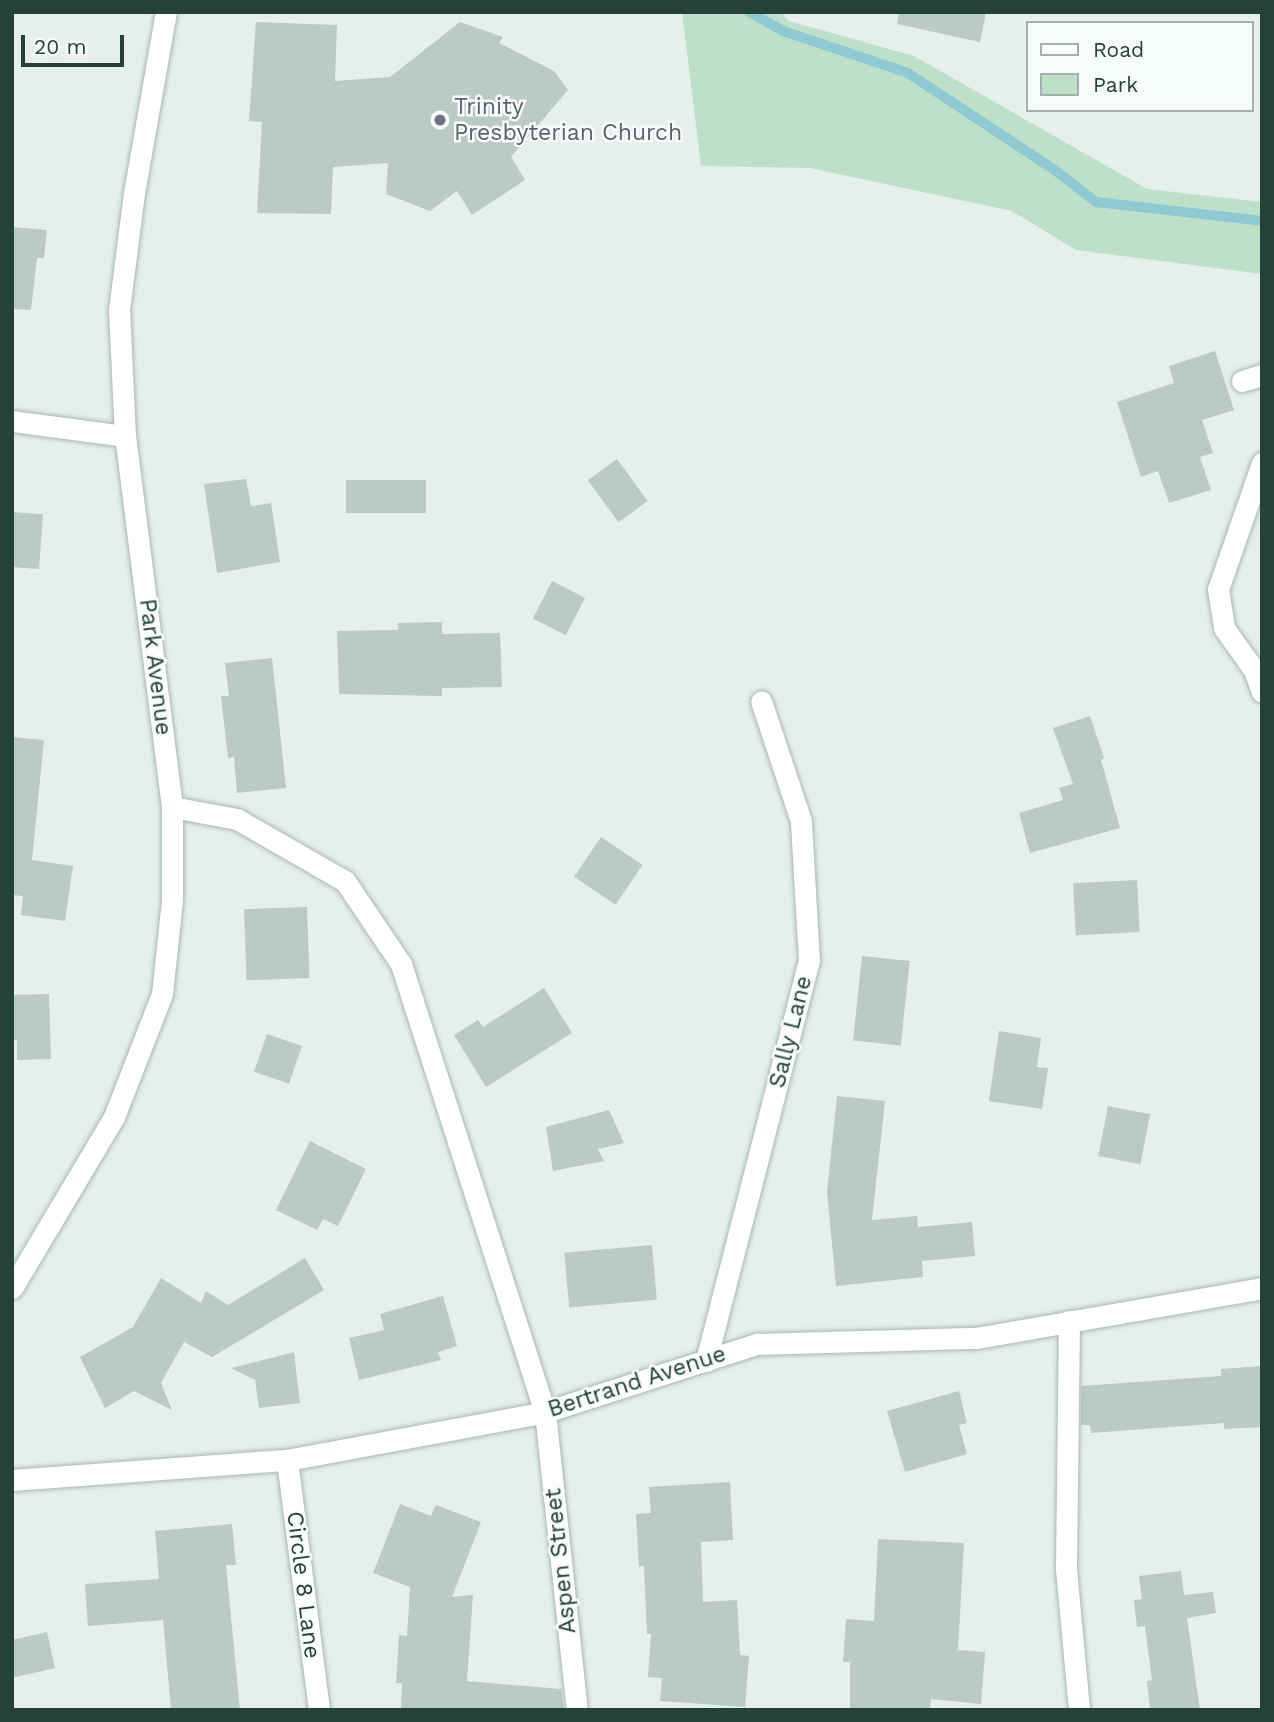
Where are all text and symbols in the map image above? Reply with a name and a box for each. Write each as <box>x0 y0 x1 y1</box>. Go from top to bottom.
scale bar <box>24 21 128 65</box>
legend <box>1026 21 1253 112</box>
text: 20 m <box>34 34 86 59</box>
text: Road <box>1093 37 1144 62</box>
text: Park <box>1093 72 1138 97</box>
place label: Trinity Presbyterian Church <box>454 93 682 147</box>
marker: Trinity Presbyterian Church <box>432 112 448 128</box>
street label: Park Avenue <box>133 597 177 737</box>
street label: Sally Lane <box>764 973 818 1091</box>
street label: Bertrand Avenue <box>544 1340 730 1424</box>
street label: Aspen Street <box>540 1487 582 1635</box>
street label: Circle 8 Lane <box>280 1510 326 1660</box>

